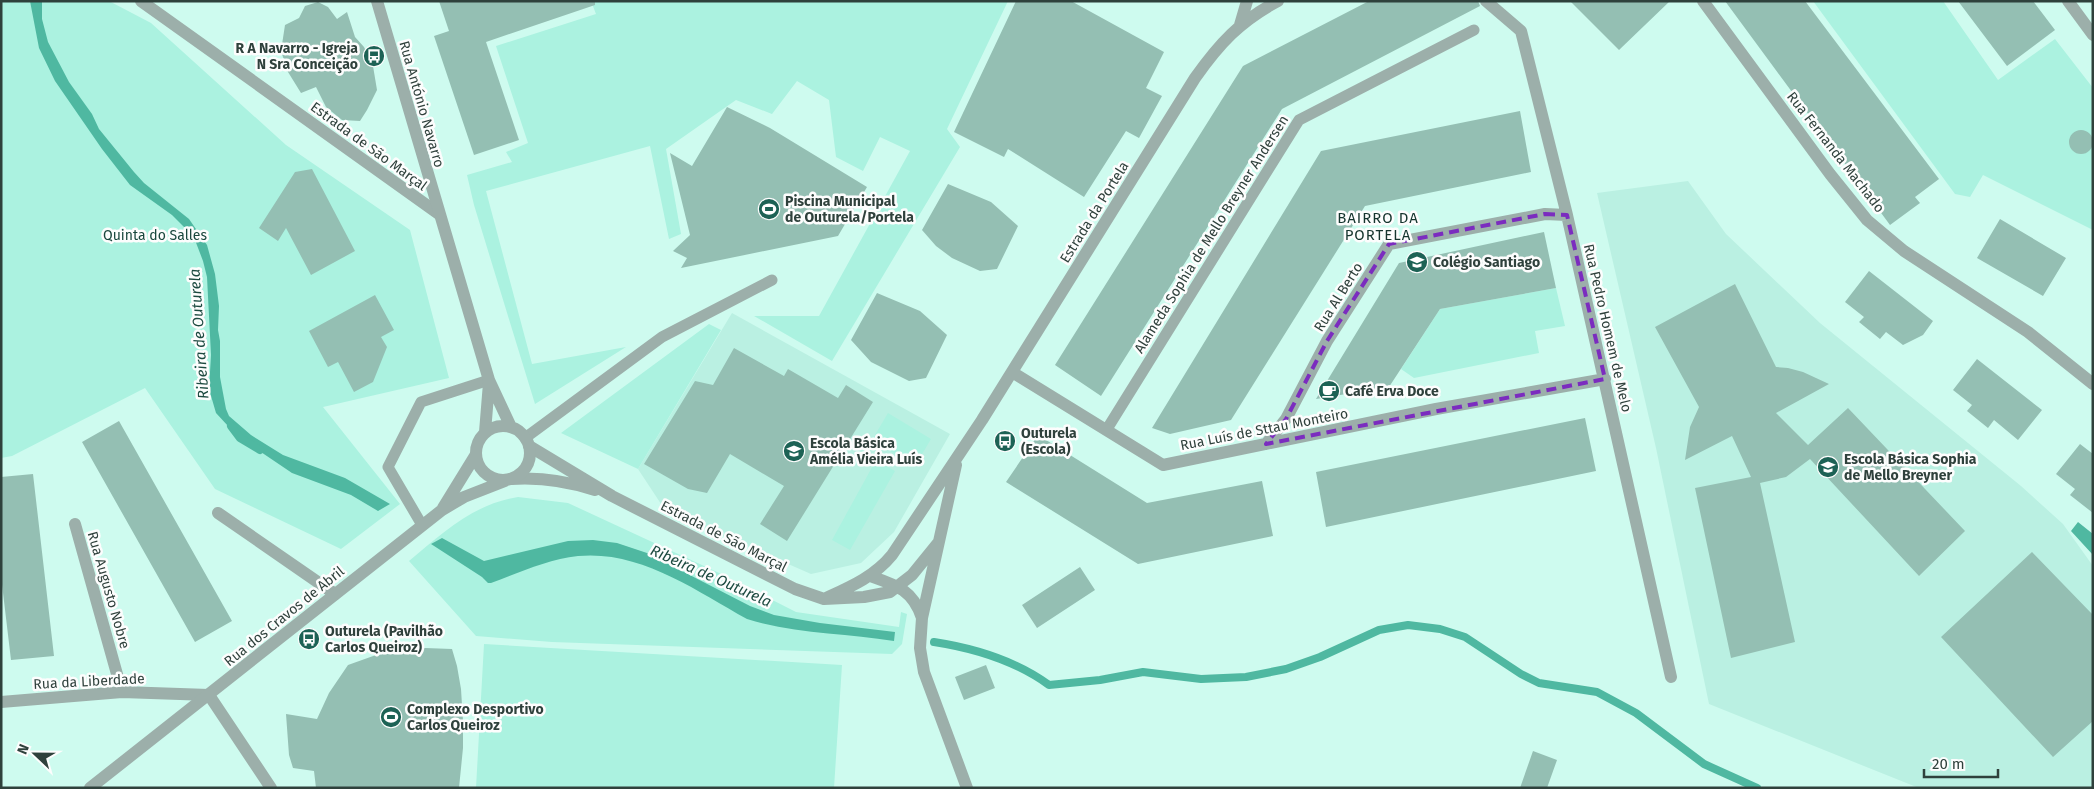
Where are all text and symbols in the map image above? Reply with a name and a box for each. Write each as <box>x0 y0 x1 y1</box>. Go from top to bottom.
street label: Rua António Navarro <box>395 39 448 169</box>
place label: R A Navarro - Igreja N Sra Conceição <box>236 40 358 74</box>
bus stop icon: R A Navarro - Igreja N Sra Conceição <box>362 44 386 68</box>
street label: Rua Fernanda Machado <box>1783 89 1888 216</box>
street label: Estrada de São Marçal <box>307 98 430 194</box>
street label: Alameda Sophia de Mello Breyner Andersen <box>1131 112 1292 356</box>
street label: Estrada da Portela <box>1056 158 1132 266</box>
place label: Piscina Municipal de Outurela/Portela <box>785 193 914 226</box>
sports icon: Piscina Municipal de Outurela/Portela <box>757 197 781 221</box>
district label: BAIRRO DA PORTELA <box>1337 209 1419 244</box>
park label: Quinta do Salles <box>103 227 207 244</box>
street label: Rua Pedro Homem de Melo <box>1580 242 1635 414</box>
school or university icon: Colégio Santiago <box>1405 250 1429 274</box>
place label: Colégio Santiago <box>1433 254 1540 271</box>
street label: Rua Al Berto <box>1310 260 1366 335</box>
water label: Ribeira de Outurela <box>185 268 213 400</box>
cafe icon: Café Erva Doce <box>1317 379 1341 403</box>
place label: Café Erva Doce <box>1345 383 1439 400</box>
street label: Rua Luís de Sttau Monteiro <box>1179 405 1350 454</box>
place label: Outurela (Escola) <box>1021 425 1077 458</box>
bus stop icon: Outurela (Escola) <box>993 429 1017 453</box>
place label: Escola Básica Amélia Vieira Luís <box>809 435 923 468</box>
school or university icon: Escola Básica Amélia Vieira Luís <box>782 439 806 463</box>
place label: Escola Básica Sophia de Mello Breyner <box>1844 451 1977 484</box>
school or university icon: Escola Básica Sophia de Mello Breyner <box>1816 455 1840 479</box>
street label: Estrada de São Marçal <box>658 497 790 576</box>
street label: Rua Augusto Nobre <box>84 529 133 651</box>
water label: Ribeira de Outurela <box>648 541 774 611</box>
street label: Rua dos Cravos de Abril <box>221 563 348 670</box>
place label: Outurela (Pavilhão Carlos Queiroz) <box>325 623 443 656</box>
bus stop icon: Outurela (Pavilhão Carlos Queiroz) <box>297 627 321 651</box>
street label: Rua da Liberdade <box>33 670 145 693</box>
place label: Complexo Desportivo Carlos Queiroz <box>407 701 544 734</box>
sports icon: Complexo Desportivo Carlos Queiroz <box>379 705 403 729</box>
north arrow <box>10 729 60 779</box>
text: N <box>14 742 33 757</box>
scale bar <box>1924 746 1998 778</box>
text: 20 m <box>1932 755 1965 773</box>

